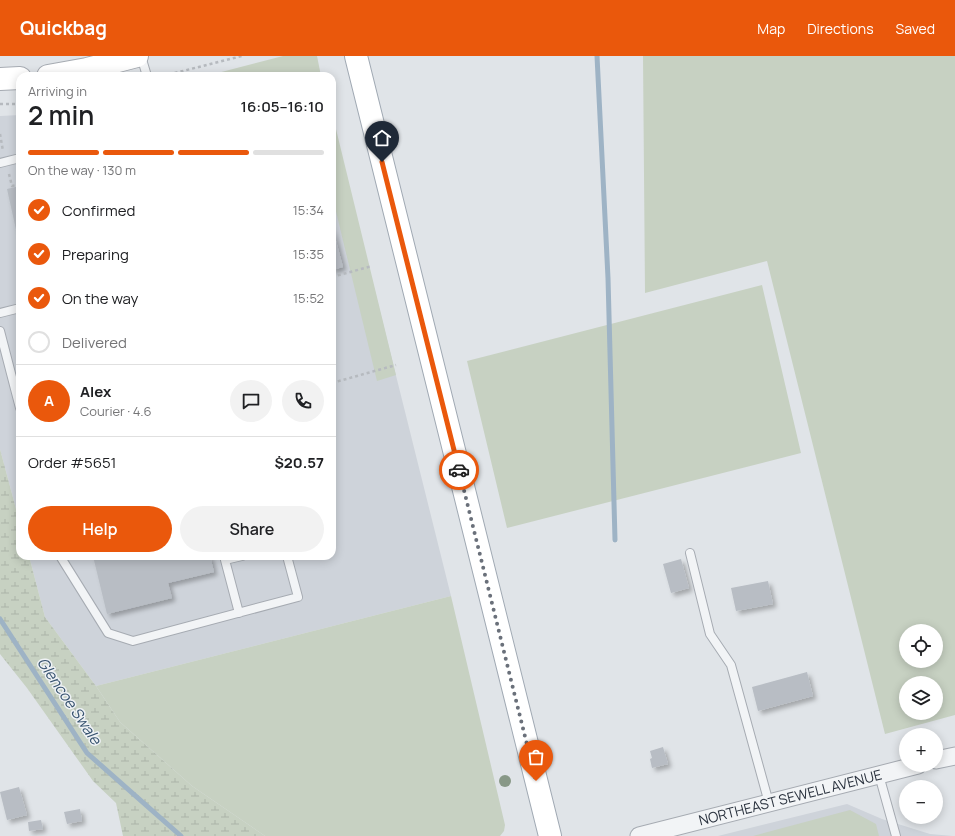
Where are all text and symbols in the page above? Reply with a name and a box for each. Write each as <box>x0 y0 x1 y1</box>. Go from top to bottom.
text: Quickbag <box>20 15 107 41</box>
text: Map <box>757 19 785 38</box>
text: Directions <box>807 19 874 38</box>
text: Saved <box>896 19 935 38</box>
text: Arriving in <box>28 82 87 100</box>
text: 16:05–16:10 <box>241 96 324 117</box>
text: 2 min <box>28 97 94 133</box>
pin <box>365 121 399 162</box>
icon: home <box>371 127 393 149</box>
text: On the way · 130 m <box>28 161 136 179</box>
icon: check <box>28 199 50 221</box>
text: Confirmed <box>62 200 135 221</box>
text: 15:34 <box>293 201 324 219</box>
icon: check <box>28 243 50 265</box>
text: Preparing <box>62 244 129 265</box>
text: 15:35 <box>293 245 324 263</box>
icon: check <box>28 287 50 309</box>
text: On the way <box>62 288 138 309</box>
text: 15:52 <box>293 289 324 307</box>
text: Delivered <box>62 332 127 353</box>
button: chat <box>230 380 272 422</box>
button: phone <box>282 380 324 422</box>
text: Alex <box>80 381 111 402</box>
text: A <box>44 390 54 411</box>
text: Courier · 4.6 <box>80 402 152 420</box>
courier <box>439 450 479 490</box>
text: Order #5651 <box>28 452 116 473</box>
text: $20.57 <box>274 452 324 473</box>
icon: car <box>448 459 470 481</box>
button: Help <box>28 506 172 552</box>
button: Share <box>180 506 324 552</box>
map controls <box>899 624 943 824</box>
button: locate <box>899 624 943 668</box>
water label: Glencoe Swale <box>32 653 107 750</box>
button: layers <box>899 676 943 720</box>
button: + <box>899 728 943 772</box>
pin <box>519 740 553 781</box>
icon: bag <box>525 746 547 768</box>
street label: NORTHEAST SEWELL AVENUE <box>696 765 884 829</box>
button: − <box>899 780 943 824</box>

